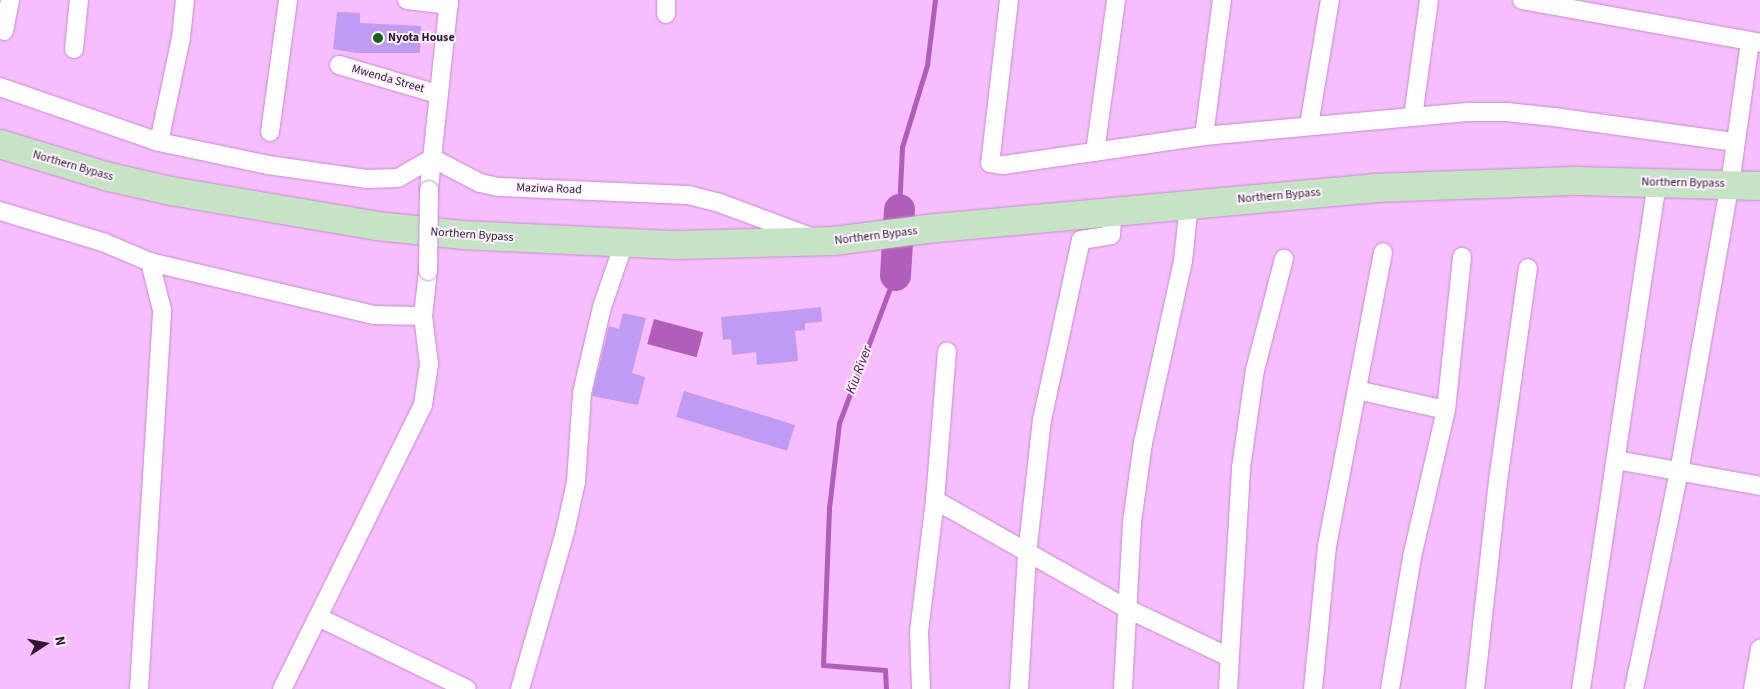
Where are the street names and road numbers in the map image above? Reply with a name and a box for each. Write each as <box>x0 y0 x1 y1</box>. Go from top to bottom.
street label: Mwenda Street <box>350 62 426 96</box>
street label: Northern Bypass <box>31 148 115 184</box>
street label: Northern Bypass <box>1641 175 1725 191</box>
street label: Maziwa Road <box>516 181 582 197</box>
street label: Northern Bypass <box>1237 185 1321 207</box>
street label: Northern Bypass <box>834 224 918 248</box>
street label: Northern Bypass <box>430 225 514 245</box>

